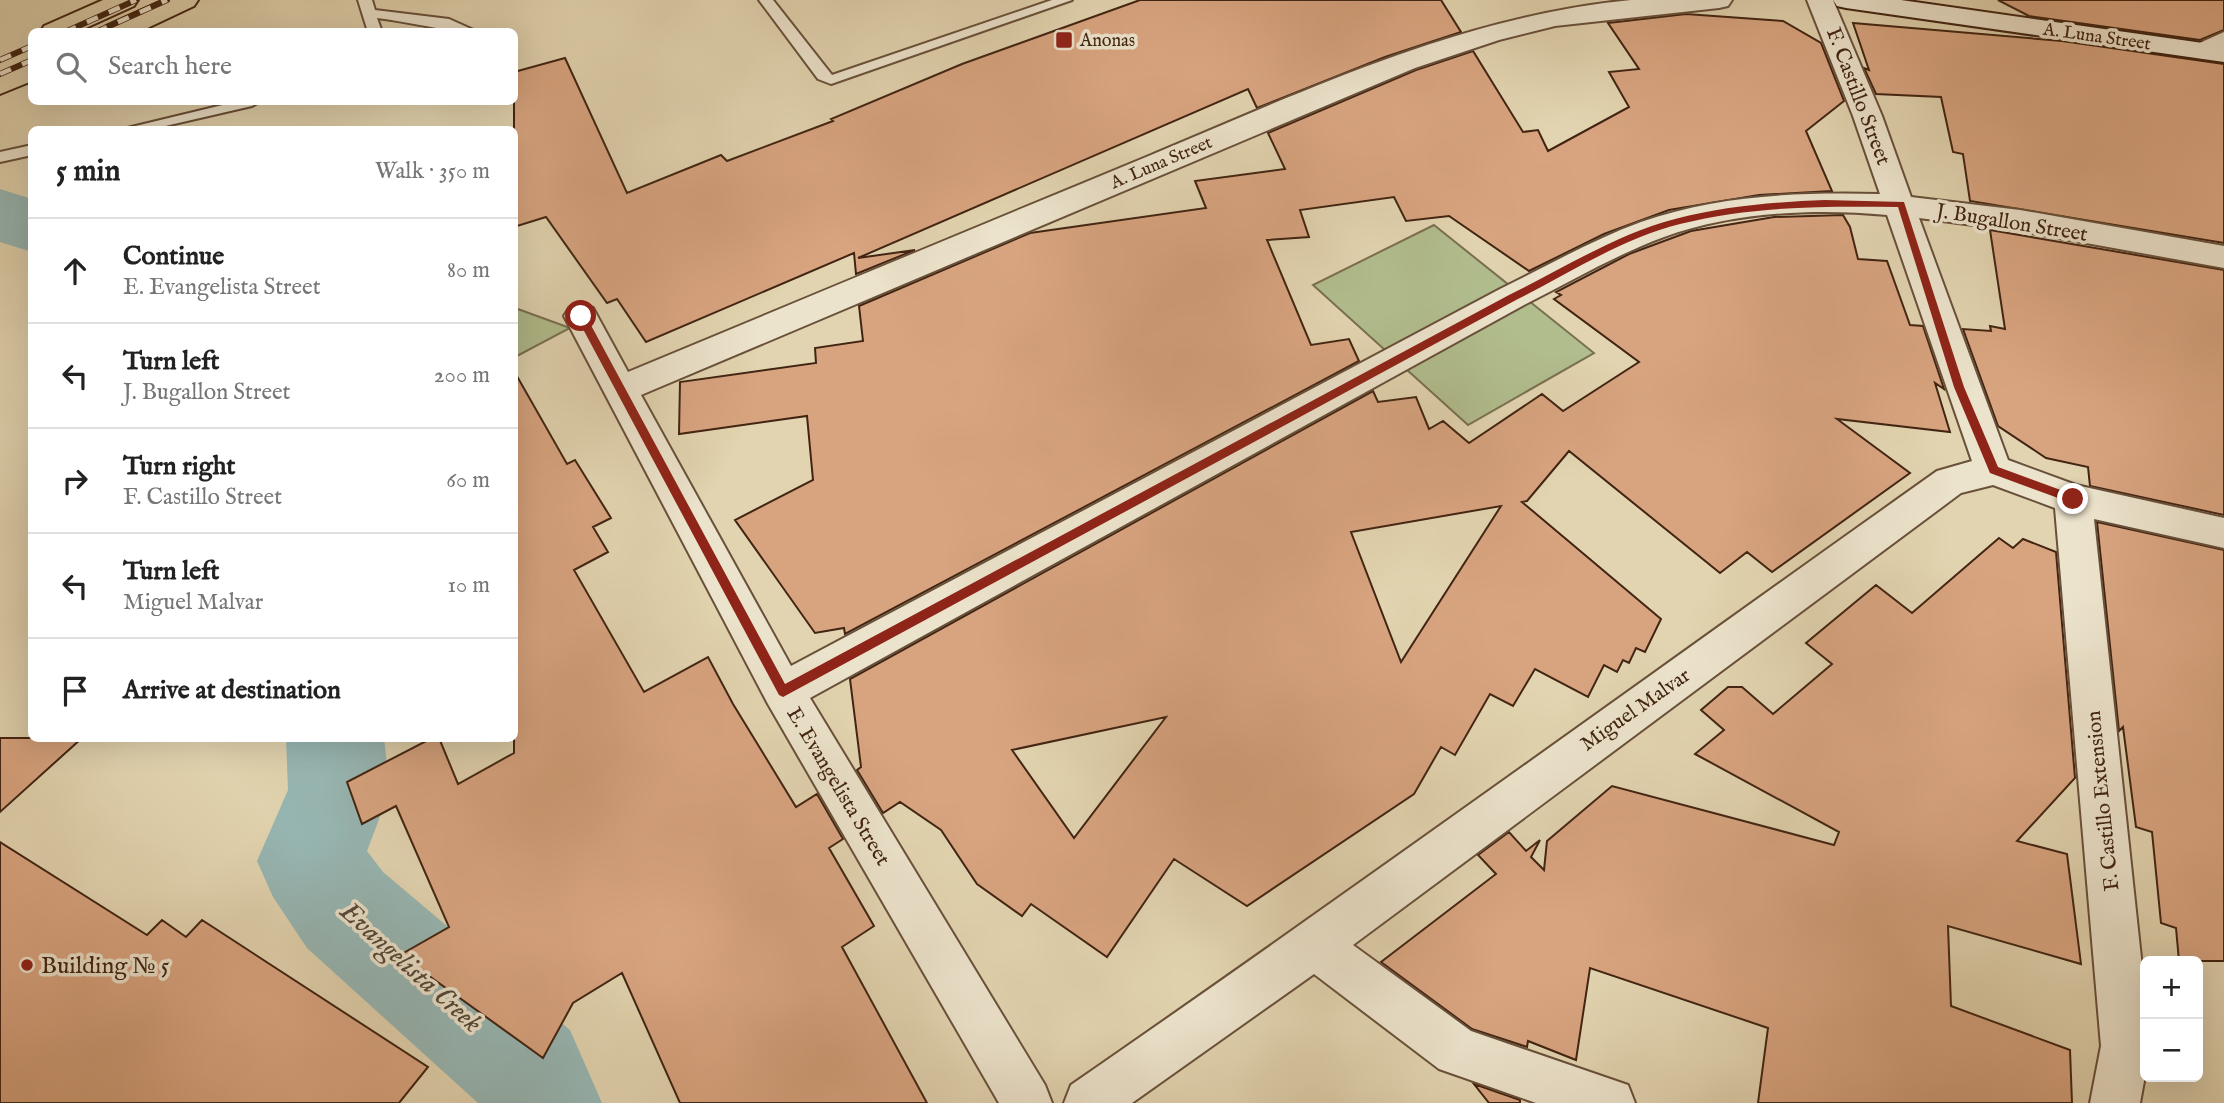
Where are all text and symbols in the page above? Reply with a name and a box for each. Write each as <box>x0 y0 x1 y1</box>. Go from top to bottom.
street label: A. Luna Street <box>2040 18 2152 56</box>
street label: F. Castillo Street <box>1819 24 1896 169</box>
search box <box>28 28 518 105</box>
marker: Anonas <box>1054 30 1074 50</box>
place label: Anonas <box>1079 30 1135 53</box>
icon: search <box>52 48 90 86</box>
text: Search here <box>108 50 232 83</box>
street label: A. Luna Street <box>1106 132 1216 196</box>
text: 5 min <box>56 153 121 191</box>
text: Walk · 350 m <box>375 157 490 186</box>
street label: J. Bugallon Street <box>1932 198 2089 249</box>
text: Continue <box>123 240 224 273</box>
icon: ahead <box>56 252 94 290</box>
text: 80 m <box>447 256 490 285</box>
text: E. Evangelista Street <box>123 273 321 302</box>
route start <box>565 300 596 331</box>
text: Turn left <box>123 345 220 378</box>
icon: left <box>56 357 94 395</box>
text: 200 m <box>434 361 490 390</box>
text: J. Bugallon Street <box>123 378 290 407</box>
text: Turn right <box>123 450 236 483</box>
icon: right <box>56 462 94 500</box>
text: 60 m <box>446 466 490 495</box>
text: F. Castillo Street <box>123 483 282 512</box>
route end <box>2057 483 2088 514</box>
text: Turn left <box>123 555 220 588</box>
icon: left <box>56 567 94 605</box>
text: 10 m <box>447 571 490 600</box>
text: Miguel Malvar <box>123 588 263 617</box>
street label: Miguel Malvar <box>1576 662 1696 758</box>
icon: arrive <box>56 672 94 710</box>
text: Arrive at destination <box>123 674 341 707</box>
street label: E. Evangelista Street <box>780 703 896 871</box>
street label: F. Castillo Extension <box>2081 709 2126 892</box>
water label: Evangelista Creek <box>331 894 489 1041</box>
place label: Building № 5 <box>41 951 170 982</box>
map controls <box>2140 956 2203 1082</box>
button: + <box>2140 956 2203 1019</box>
marker: Building № 5 <box>19 957 35 973</box>
button: − <box>2140 1019 2203 1082</box>

